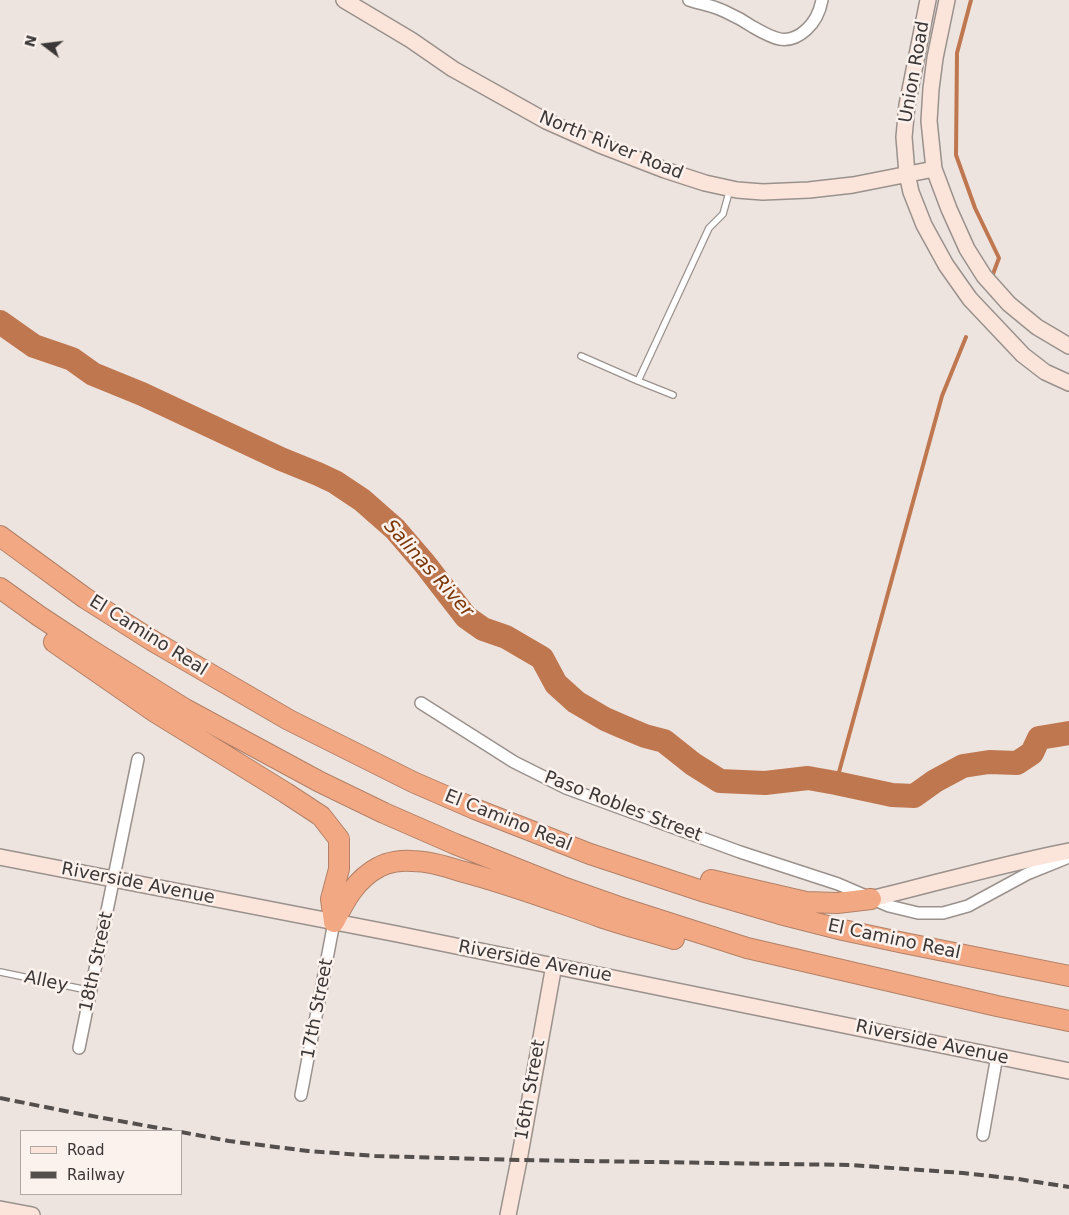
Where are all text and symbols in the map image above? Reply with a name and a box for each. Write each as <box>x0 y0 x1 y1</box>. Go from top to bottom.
street label: Union Road <box>895 19 935 125</box>
north arrow <box>20 20 70 70</box>
text: N <box>21 33 40 49</box>
street label: North River Road <box>536 107 686 185</box>
water label: Salinas River <box>378 516 478 622</box>
street label: El Camino Real <box>85 591 211 681</box>
street label: Paso Robles Street <box>541 767 705 847</box>
street label: El Camino Real <box>441 786 575 856</box>
street label: Riverside Avenue <box>59 859 217 909</box>
street label: 18th Street <box>76 910 118 1014</box>
street label: El Camino Real <box>826 915 962 965</box>
street label: Riverside Avenue <box>456 937 614 987</box>
street label: 17th Street <box>298 957 338 1061</box>
street label: Alley <box>22 967 70 997</box>
street label: Riverside Avenue <box>853 1016 1011 1070</box>
street label: 16th Street <box>512 1038 550 1142</box>
legend <box>20 1130 182 1195</box>
text: Road <box>67 1141 105 1159</box>
text: Railway <box>67 1166 125 1184</box>

